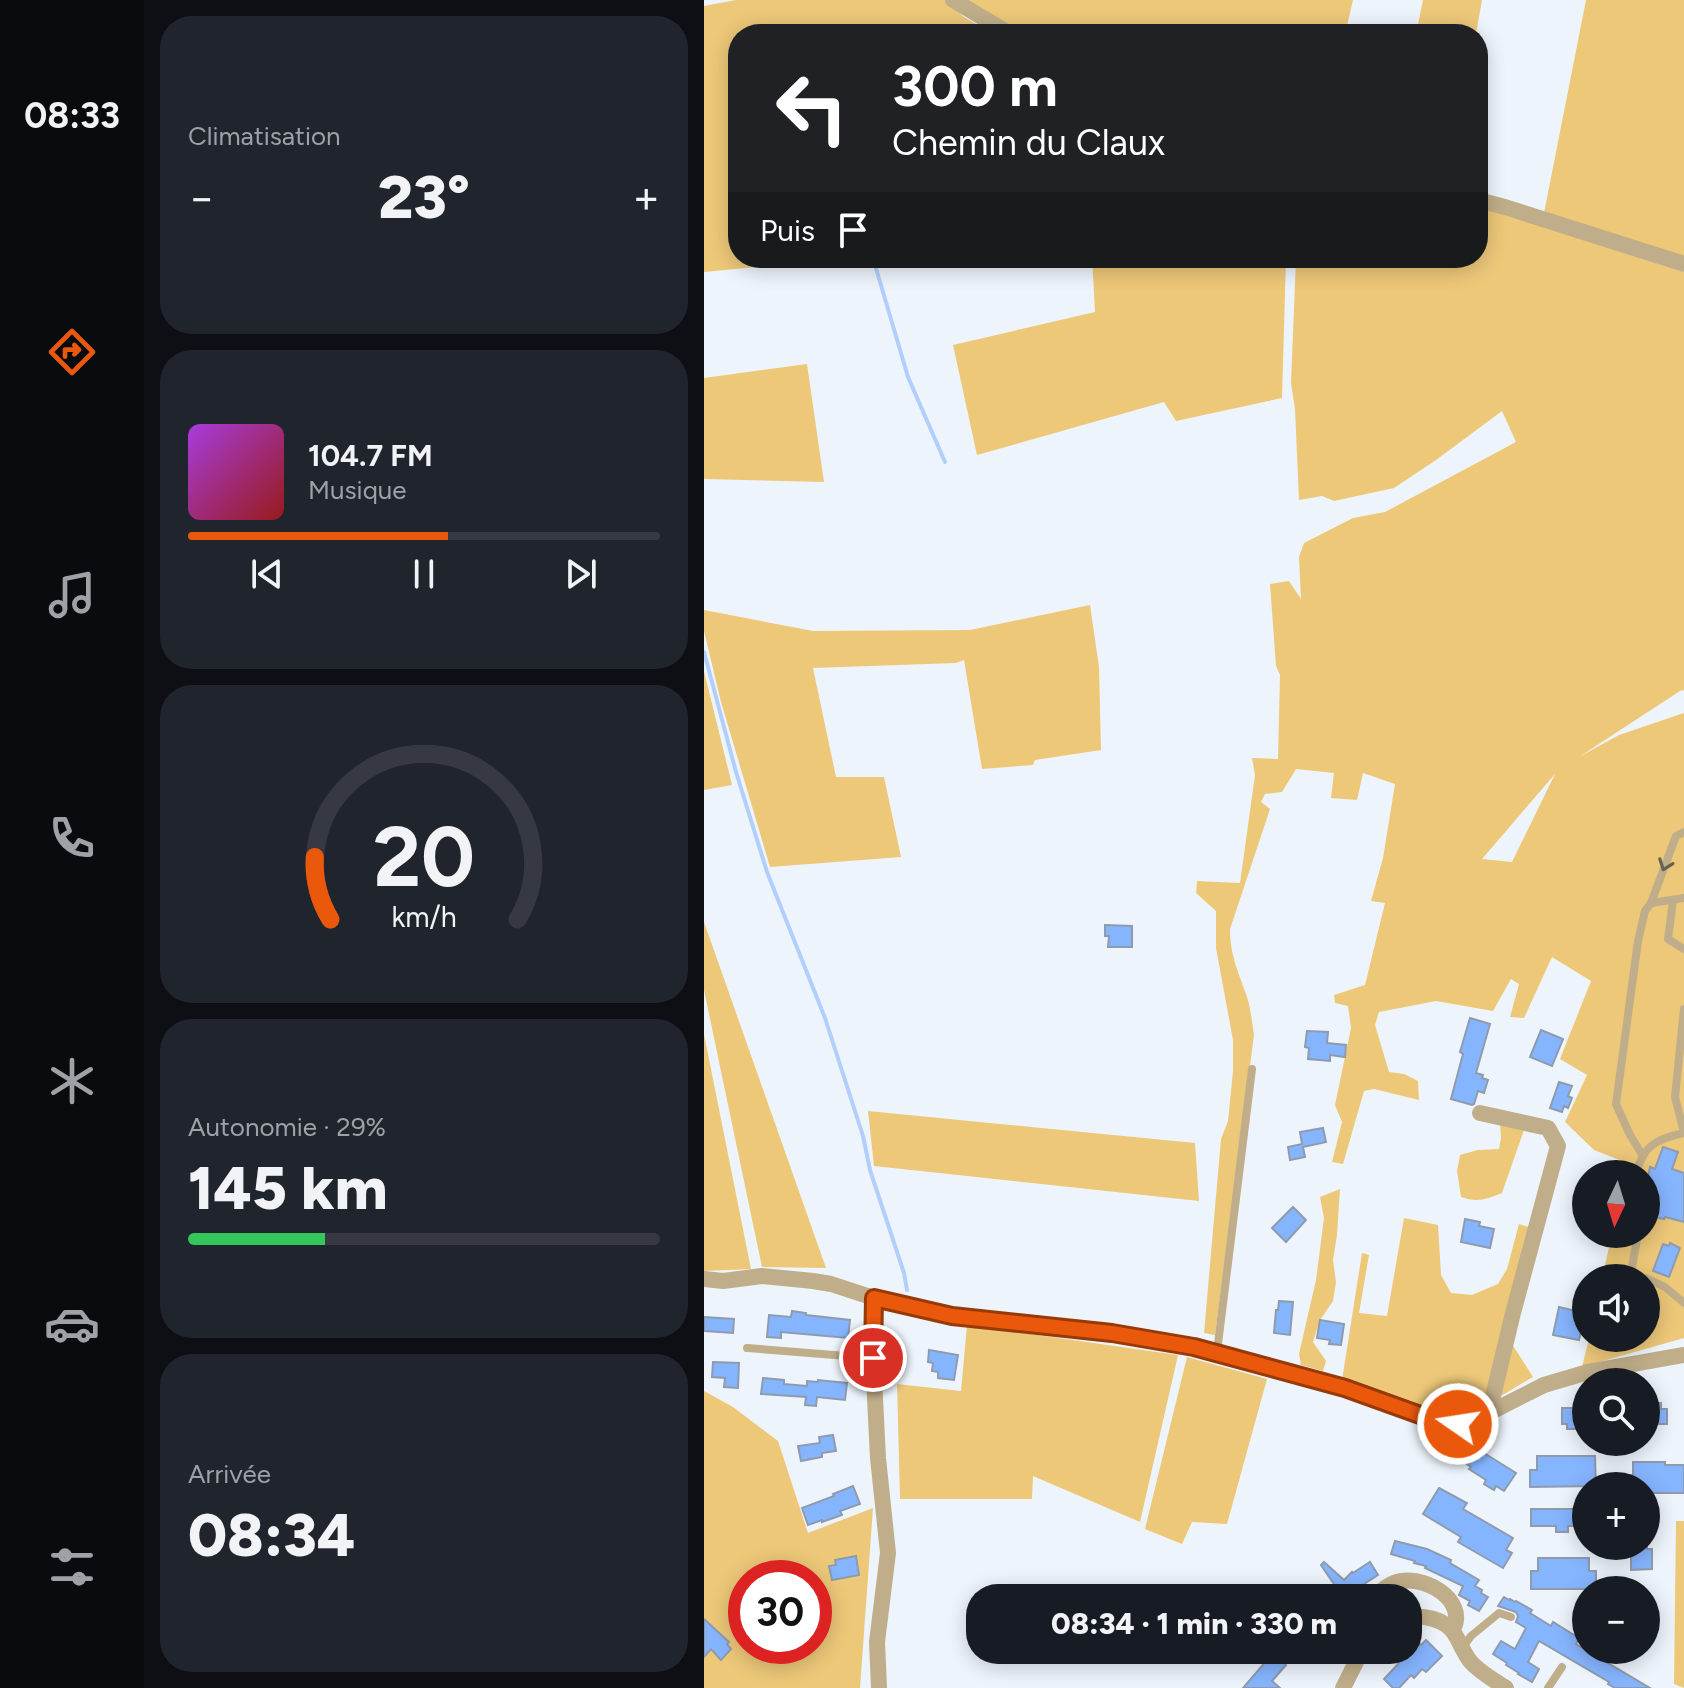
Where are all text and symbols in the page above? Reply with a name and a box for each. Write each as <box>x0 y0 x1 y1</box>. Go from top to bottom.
text: 300 m <box>892 53 1058 120</box>
icon: left <box>760 56 864 160</box>
text: 08:33 <box>24 94 120 137</box>
text: Climatisation <box>188 120 341 152</box>
text: Chemin du Claux <box>892 121 1165 164</box>
text: 23° <box>378 161 470 233</box>
text: − <box>188 171 215 224</box>
text: + <box>633 171 660 224</box>
icon: arrive <box>831 208 875 252</box>
text: Puis <box>760 212 815 249</box>
icon: directions <box>44 324 100 380</box>
text: 104.7 FM <box>308 437 433 474</box>
text: Musique <box>308 474 406 506</box>
icon: previous <box>245 552 289 596</box>
icon: pause <box>402 552 446 596</box>
icon: next <box>559 552 603 596</box>
icon: music <box>44 567 100 623</box>
text: 20 <box>373 807 475 907</box>
icon: phone <box>44 810 100 866</box>
one-way arrow <box>1658 858 1675 872</box>
text: km/h <box>391 900 457 934</box>
icon: climate <box>44 1053 100 1109</box>
text: Autonomie · 29% <box>188 1111 386 1143</box>
text: 145 km <box>188 1152 388 1224</box>
north arrow <box>1572 1160 1660 1248</box>
map controls <box>1572 1160 1660 1664</box>
button: sound <box>1572 1264 1660 1352</box>
icon: car <box>44 1296 100 1352</box>
pin <box>839 1324 907 1392</box>
icon: arrive <box>851 1336 895 1380</box>
button: search <box>1572 1368 1660 1456</box>
position arrow <box>1416 1382 1500 1466</box>
text: Arrivée <box>188 1458 271 1490</box>
button: + <box>1572 1472 1660 1560</box>
text: 08:34 <box>188 1499 355 1571</box>
icon: filters <box>44 1539 100 1595</box>
speed limit sign: 30 <box>728 1560 832 1664</box>
button: − <box>1572 1576 1660 1664</box>
text: 08:34 · 1 min · 330 m <box>1051 1605 1337 1642</box>

